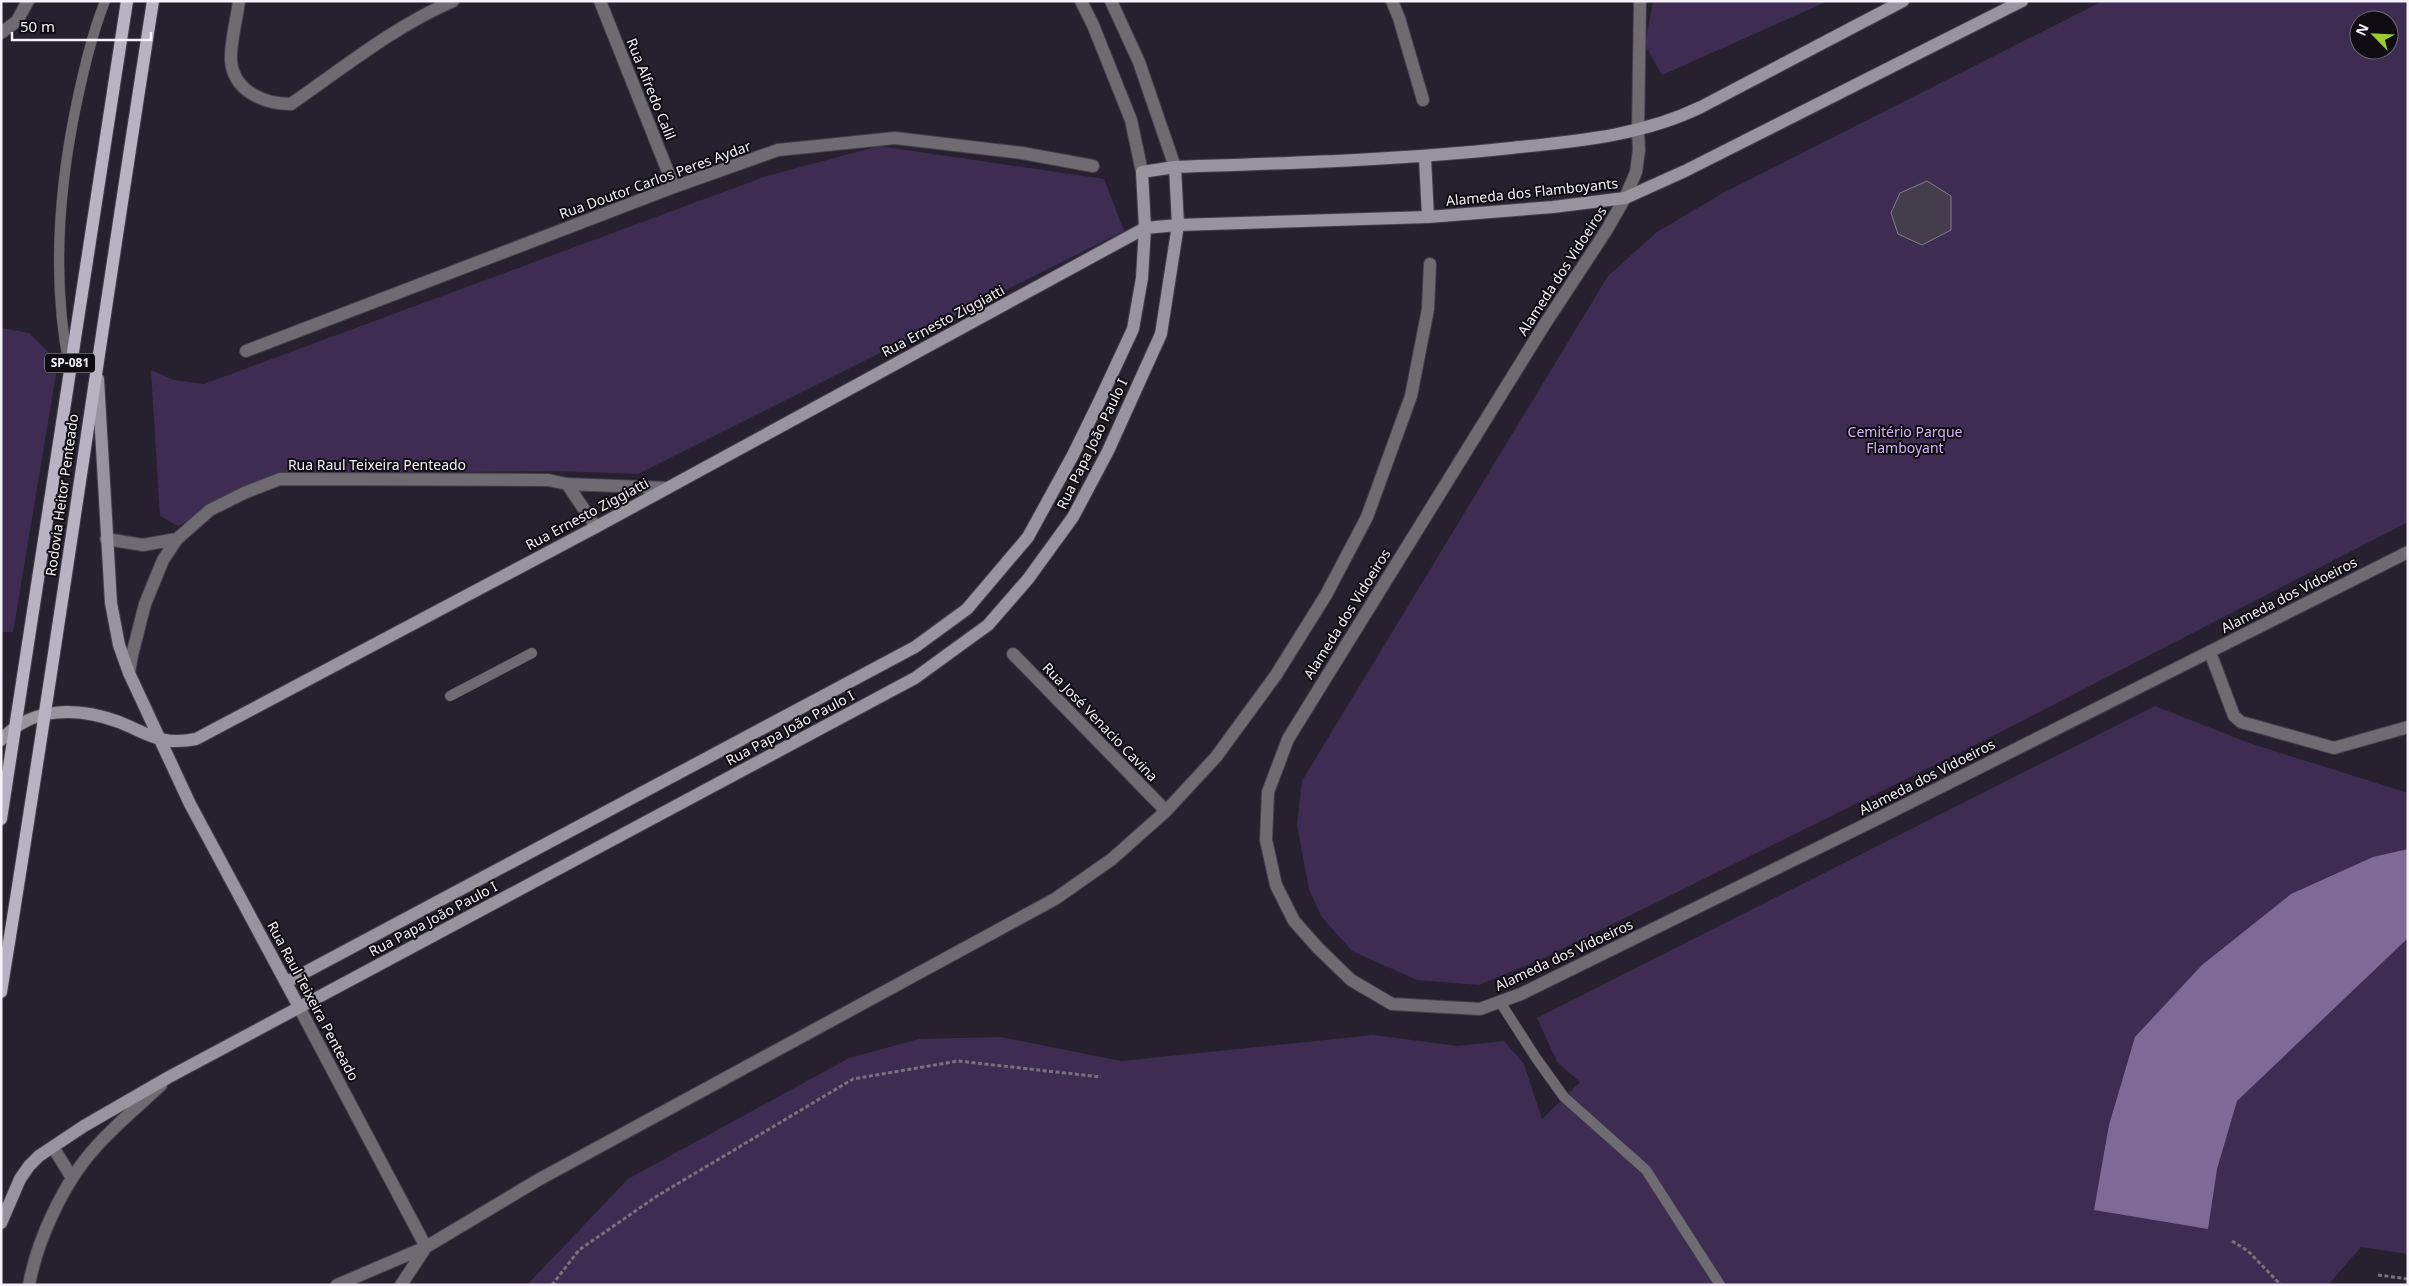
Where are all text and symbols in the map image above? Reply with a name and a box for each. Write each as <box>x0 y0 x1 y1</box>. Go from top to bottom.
scale bar <box>12 10 151 42</box>
north arrow <box>2349 10 2399 60</box>
text: 50 m <box>20 16 55 36</box>
text: N <box>2351 20 2373 39</box>
street label: Rua Alfredo Calil <box>622 35 680 142</box>
street label: Rua Doutor Carlos Peres Aydar <box>556 136 753 223</box>
street label: Alameda dos Flamboyants <box>1445 173 1619 210</box>
street label: Alameda dos Vidoeiros <box>1513 202 1611 339</box>
street label: Rua Ernesto Ziggiatti <box>878 280 1008 361</box>
road number: SP-081 <box>45 353 95 372</box>
street label: Rua Papa João Paulo I <box>1052 375 1132 512</box>
street label: Rodovia Heitor Penteado <box>41 412 82 577</box>
park label: Cemitério Parque Flamboyant <box>1848 422 1963 457</box>
street label: Rua Raul Teixeira Penteado <box>288 455 466 474</box>
street label: Rua Ernesto Ziggiatti <box>522 473 652 554</box>
street label: Alameda dos Vidoeiros <box>1299 545 1395 682</box>
street label: Alameda dos Vidoeiros <box>2218 552 2360 637</box>
street label: Rua José Venacio Cavina <box>1039 658 1162 785</box>
street label: Rua Papa João Paulo I <box>722 685 858 770</box>
street label: Alameda dos Vidoeiros <box>1856 734 1998 819</box>
street label: Rua Papa João Paulo I <box>365 876 501 961</box>
street label: Alameda dos Vidoeiros <box>1492 914 1636 995</box>
street label: Rua Raul Teixeira Penteado <box>263 918 364 1084</box>

